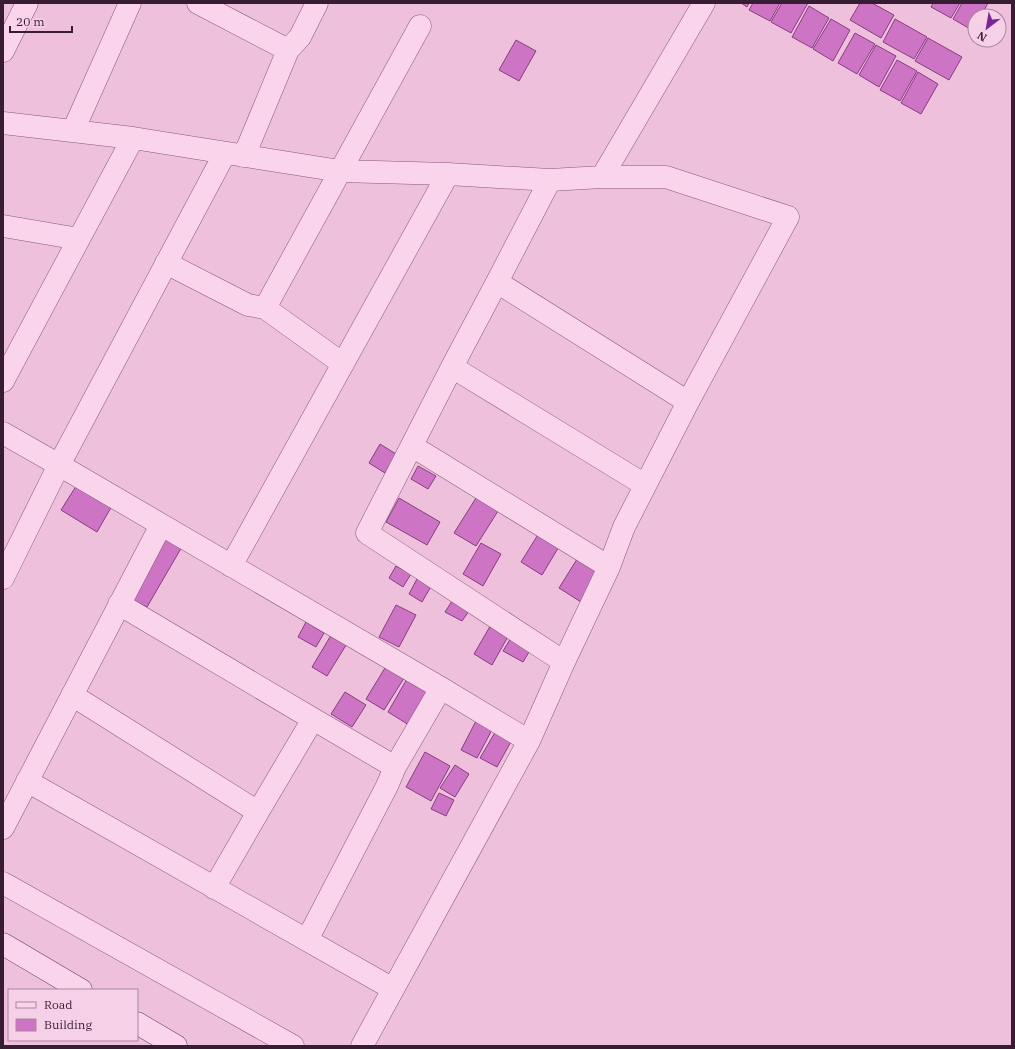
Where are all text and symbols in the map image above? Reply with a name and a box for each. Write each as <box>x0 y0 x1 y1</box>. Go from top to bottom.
scale bar <box>10 8 72 34</box>
north arrow <box>967 8 1007 48</box>
text: 20 m <box>16 14 45 29</box>
text: N <box>974 28 989 45</box>
legend <box>8 989 138 1041</box>
text: Road <box>44 997 73 1012</box>
text: Building <box>44 1017 92 1032</box>

